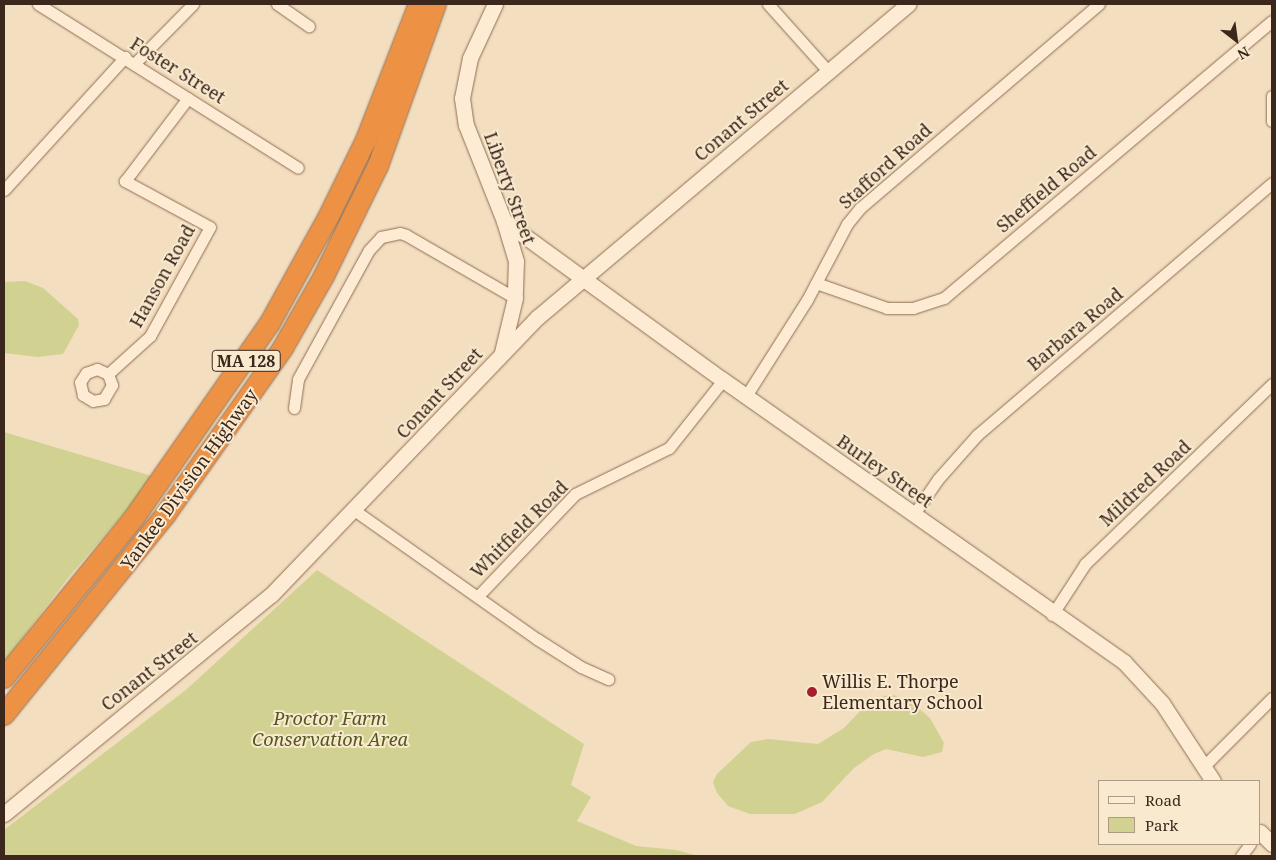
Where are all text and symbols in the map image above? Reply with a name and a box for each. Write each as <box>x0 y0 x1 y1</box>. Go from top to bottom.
north arrow <box>1211 15 1261 65</box>
street label: Foster Street <box>127 32 229 108</box>
text: N <box>1234 42 1253 64</box>
street label: Conant Street <box>690 74 792 166</box>
street label: Stafford Road <box>834 119 936 213</box>
street label: Liberty Street <box>480 129 540 247</box>
street label: Sheffield Road <box>992 141 1100 237</box>
street label: Hanson Road <box>125 221 199 331</box>
street label: Barbara Road <box>1023 283 1127 375</box>
street label: Conant Street <box>392 343 486 443</box>
road number: MA 128 <box>211 348 281 374</box>
street label: Yankee Division Highway <box>116 384 262 574</box>
street label: Burley Street <box>833 430 937 512</box>
street label: Mildred Road <box>1095 435 1195 531</box>
street label: Whitfield Road <box>466 476 572 582</box>
street label: Conant Street <box>97 627 201 715</box>
place label: Willis E. Thorpe Elementary School <box>822 671 983 714</box>
marker: Willis E. Thorpe Elementary School <box>806 686 818 698</box>
park label: Proctor Farm Conservation Area <box>252 708 408 751</box>
legend <box>1098 780 1261 845</box>
text: Road <box>1145 790 1181 810</box>
text: Park <box>1145 815 1178 835</box>

